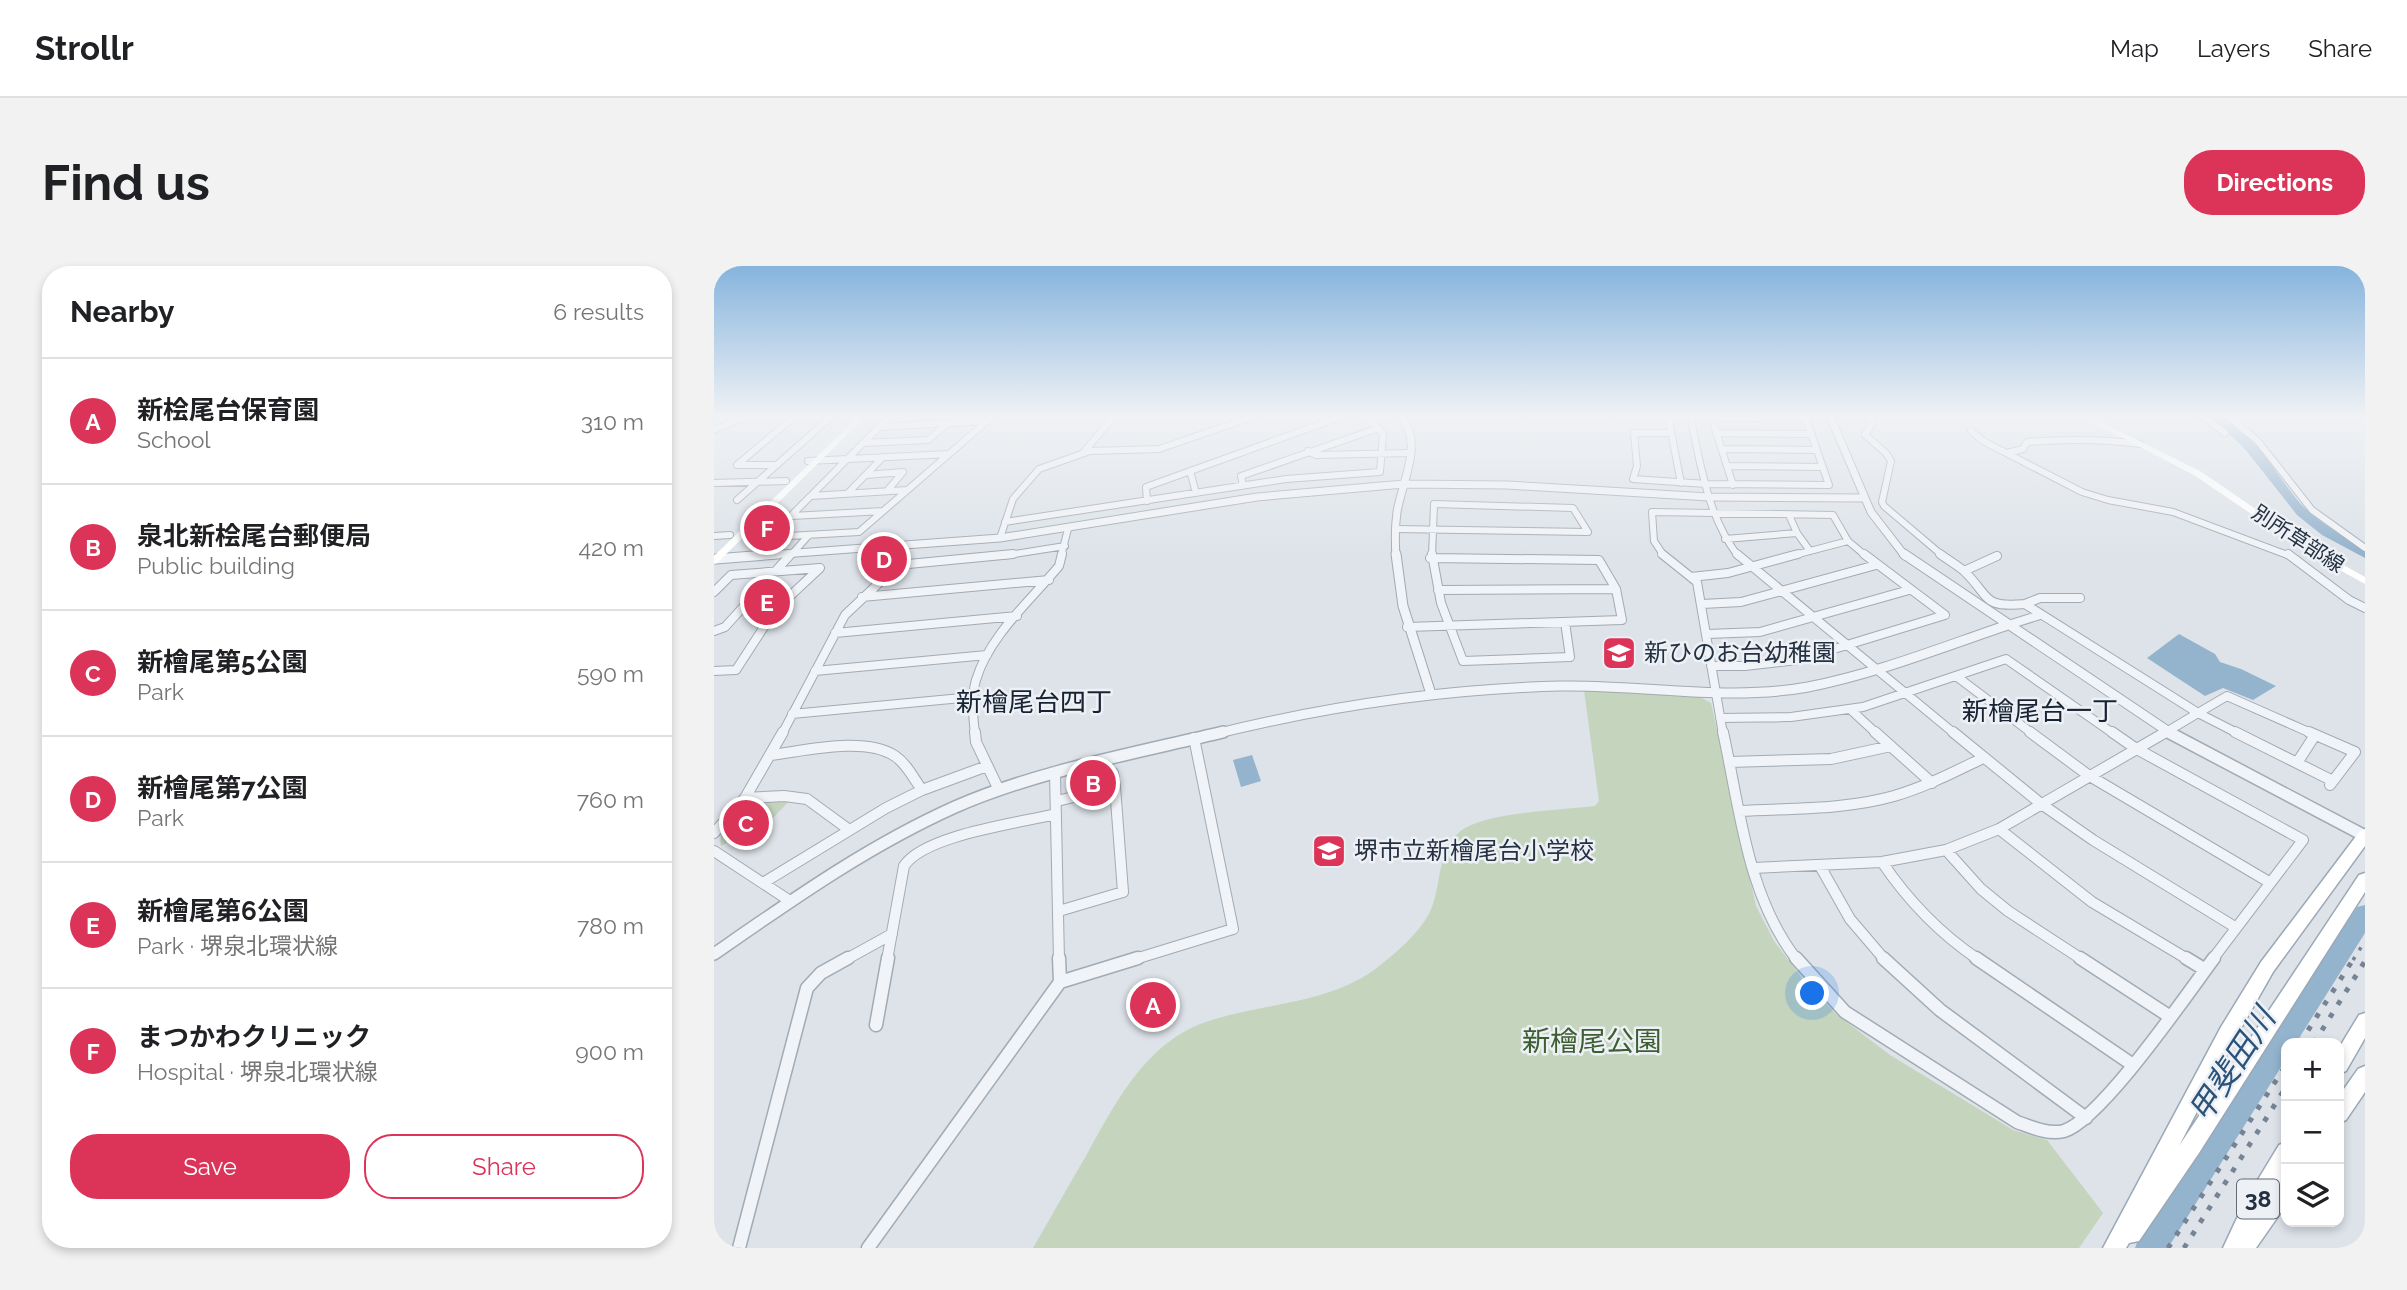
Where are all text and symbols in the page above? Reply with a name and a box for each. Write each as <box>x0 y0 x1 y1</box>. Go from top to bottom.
text: Strollr <box>35 29 134 68</box>
text: Map <box>2110 34 2159 63</box>
text: Layers <box>2197 34 2270 63</box>
text: Share <box>2308 34 2372 63</box>
button: Directions <box>2184 150 2365 215</box>
text: Find us <box>42 154 210 211</box>
text: Nearby <box>70 294 174 329</box>
text: 6 results <box>553 298 644 325</box>
text: 新桧尾台保育園 <box>137 395 319 425</box>
text: A <box>85 408 101 435</box>
text: 310 m <box>581 408 644 435</box>
text: School <box>137 426 211 453</box>
street label: 別所草部線 <box>2247 500 2349 578</box>
pin: F <box>744 502 790 554</box>
text: 泉北新桧尾台郵便局 <box>137 521 371 551</box>
pin: D <box>861 533 907 585</box>
text: B <box>85 534 101 561</box>
text: 420 m <box>578 534 644 561</box>
text: Public building <box>137 552 295 579</box>
pin: E <box>744 576 790 628</box>
school or university icon: 新ひのお台幼稚園 <box>1600 634 1638 672</box>
place label: 新ひのお台幼稚園 <box>1644 638 1836 667</box>
text: 新檜尾第5公園 <box>137 647 307 677</box>
text: C <box>85 660 101 687</box>
text: 590 m <box>577 660 644 687</box>
text: Park <box>137 678 184 705</box>
district label: 新檜尾台四丁 <box>956 687 1112 717</box>
district label: 新檜尾台一丁 <box>1962 696 2118 726</box>
pin: B <box>1070 757 1116 809</box>
text: 新檜尾第7公園 <box>137 773 308 803</box>
text: D <box>85 786 101 813</box>
text: 760 m <box>577 786 644 813</box>
pin: C <box>723 797 769 849</box>
text: Park <box>137 804 184 831</box>
school or university icon: 堺市立新檜尾台小学校 <box>1310 832 1348 870</box>
place label: 堺市立新檜尾台小学校 <box>1354 836 1594 865</box>
text: 新檜尾第6公園 <box>137 896 309 926</box>
text: E <box>86 912 100 939</box>
text: 780 m <box>577 912 644 939</box>
text: Park · 堺泉北環状線 <box>137 932 338 959</box>
your location <box>1795 976 1829 1010</box>
pin: A <box>1130 979 1176 1031</box>
water label: 甲斐田川 <box>2181 998 2284 1128</box>
text: まつかわクリニック <box>137 1022 371 1052</box>
park label: 新檜尾公園 <box>1522 1025 1662 1058</box>
text: F <box>86 1038 100 1065</box>
text: 900 m <box>575 1038 644 1065</box>
map controls <box>2281 1038 2344 1227</box>
button: + <box>2281 1038 2344 1101</box>
text: Hospital · 堺泉北環状線 <box>137 1058 378 1085</box>
button: − <box>2281 1101 2344 1164</box>
button: Save <box>70 1134 350 1199</box>
button: Share <box>364 1134 644 1199</box>
button: layers <box>2281 1164 2344 1227</box>
road number: 38 <box>2237 1180 2279 1218</box>

